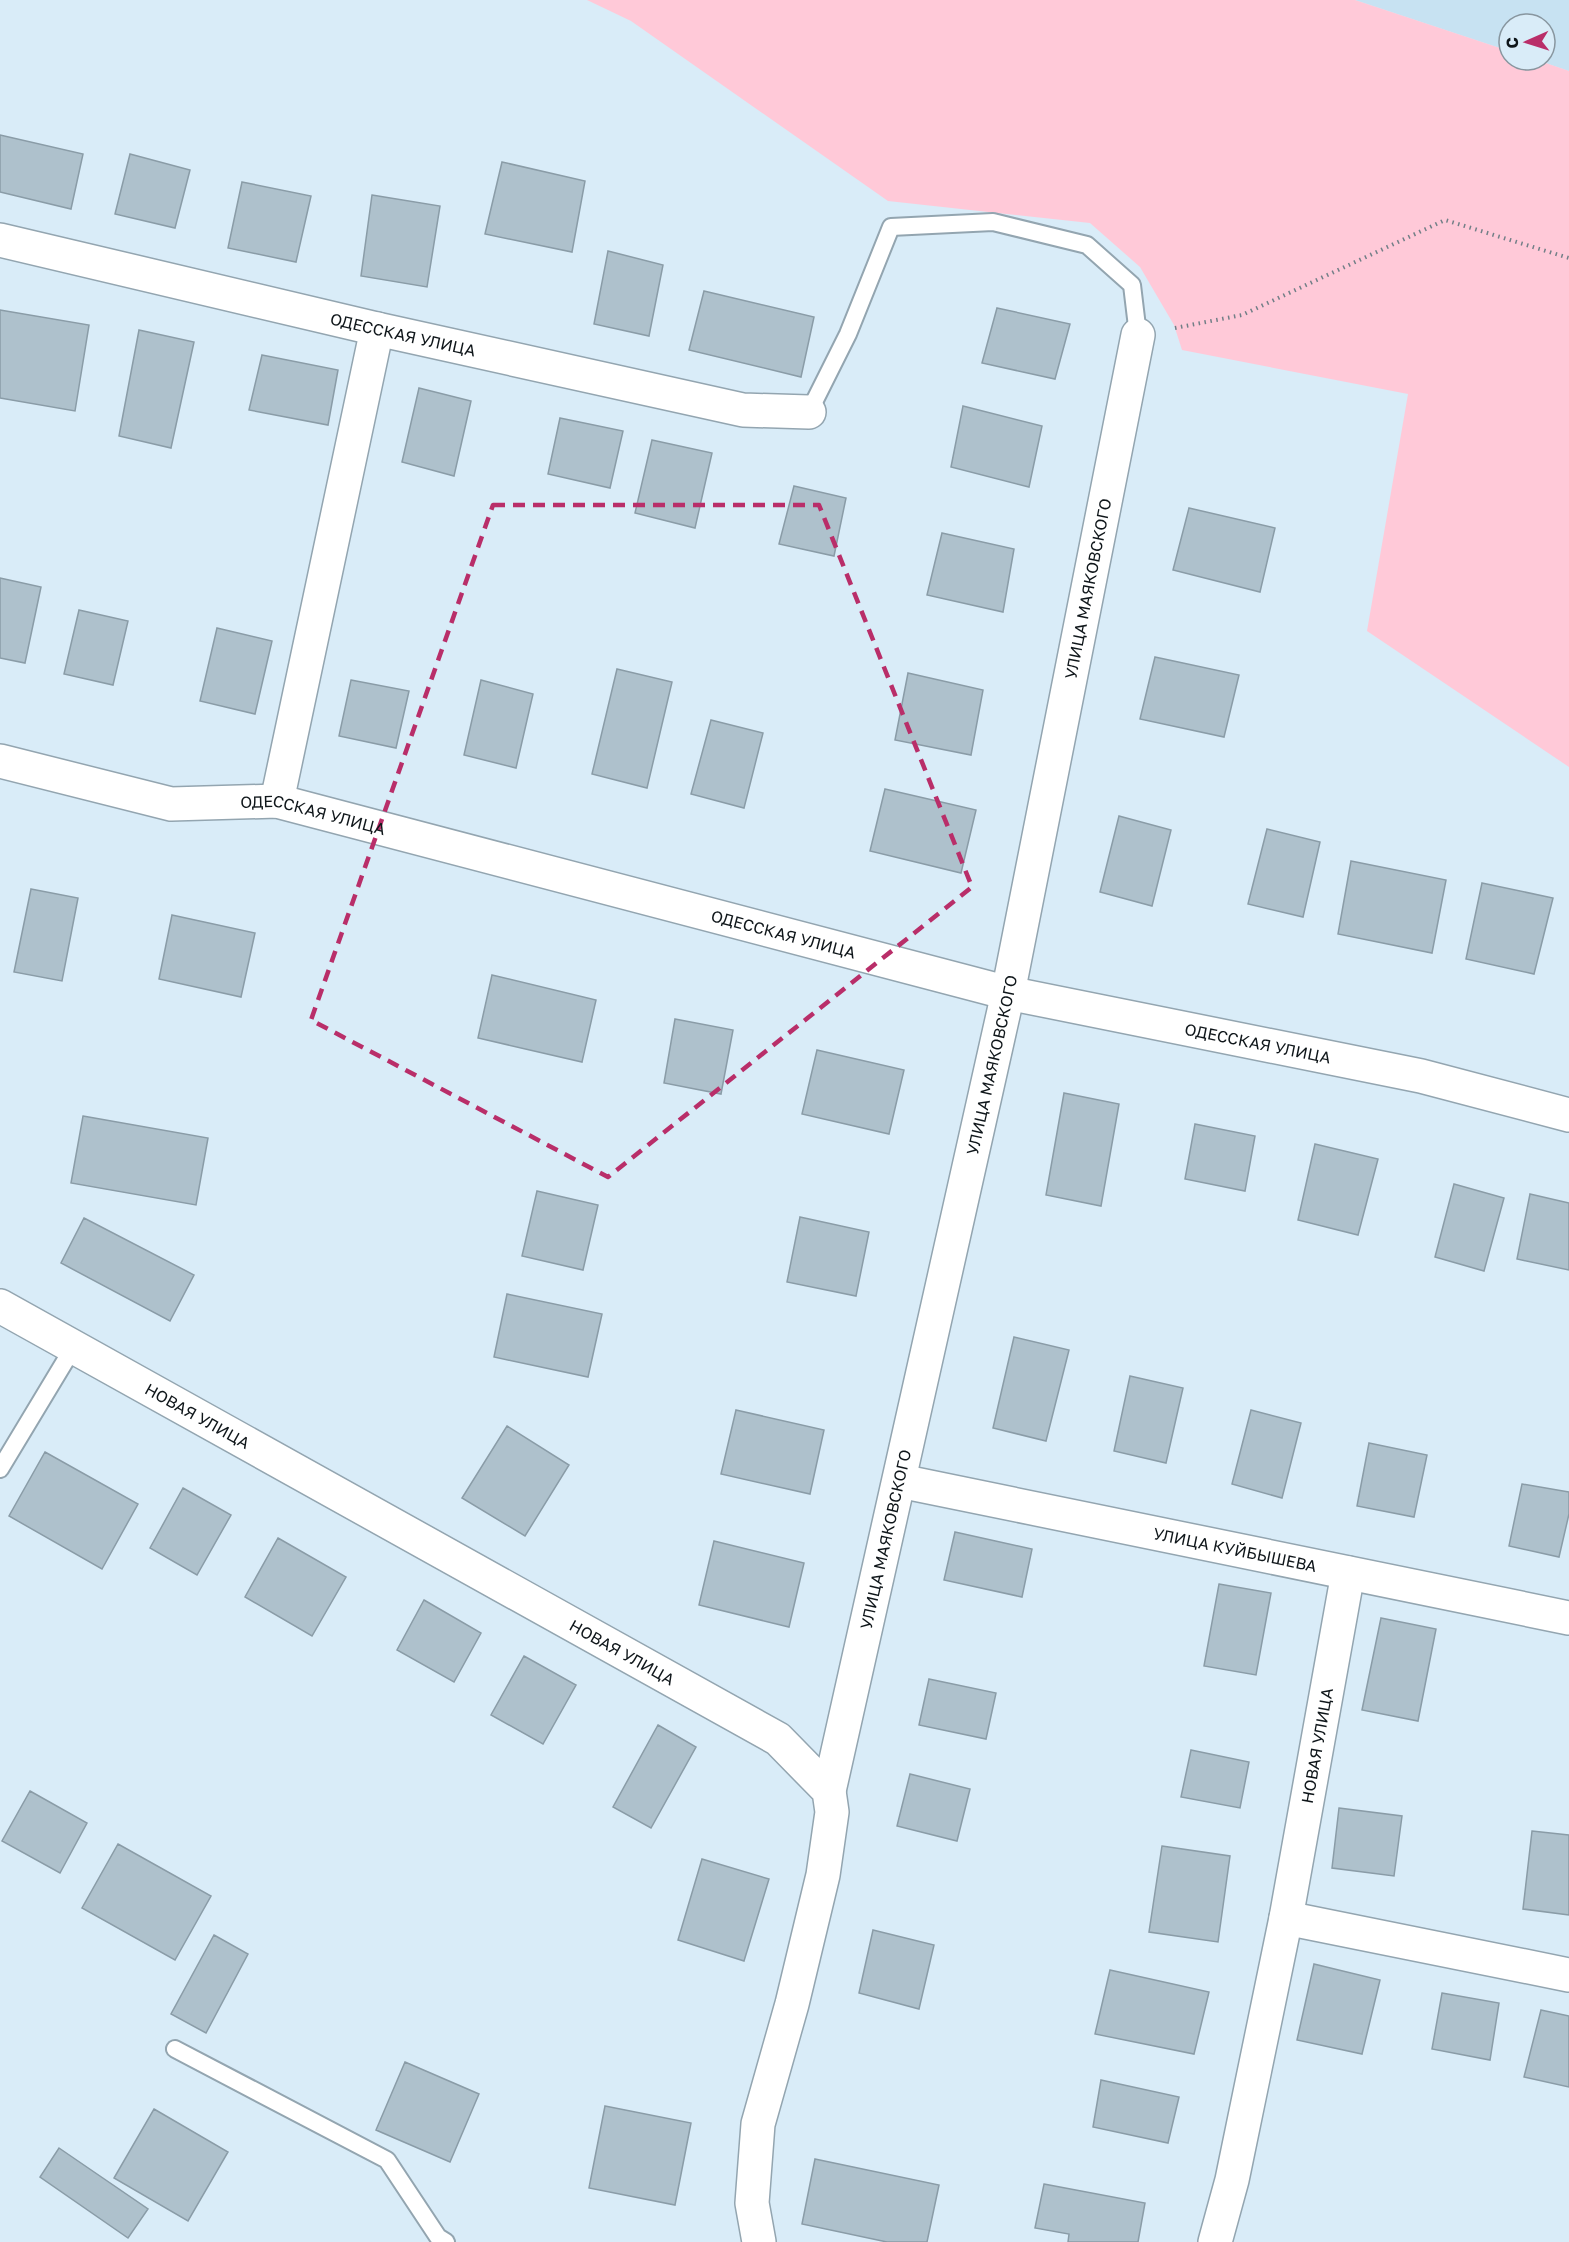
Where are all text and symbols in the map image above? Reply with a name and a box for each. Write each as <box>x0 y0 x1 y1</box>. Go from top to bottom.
north arrow <box>1497 12 1557 72</box>
text: С <box>1502 37 1522 49</box>
street label: ОДЕССКАЯ УЛИЦА <box>328 308 478 361</box>
street label: УЛИЦА МАЯКОВСКОГО <box>1060 497 1116 681</box>
street label: ОДЕССКАЯ УЛИЦА <box>240 790 388 839</box>
street label: ОДЕССКАЯ УЛИЦА <box>709 905 858 963</box>
street label: УЛИЦА МАЯКОВСКОГО <box>962 973 1021 1157</box>
street label: ОДЕССКАЯ УЛИЦА <box>1183 1019 1333 1068</box>
street label: НОВАЯ УЛИЦА <box>141 1379 254 1453</box>
street label: УЛИЦА МАЯКОВСКОГО <box>856 1447 915 1631</box>
street label: УЛИЦА КУЙБЫШЕВА <box>1151 1523 1319 1576</box>
street label: НОВАЯ УЛИЦА <box>566 1615 678 1690</box>
street label: НОВАЯ УЛИЦА <box>1297 1686 1337 1805</box>

